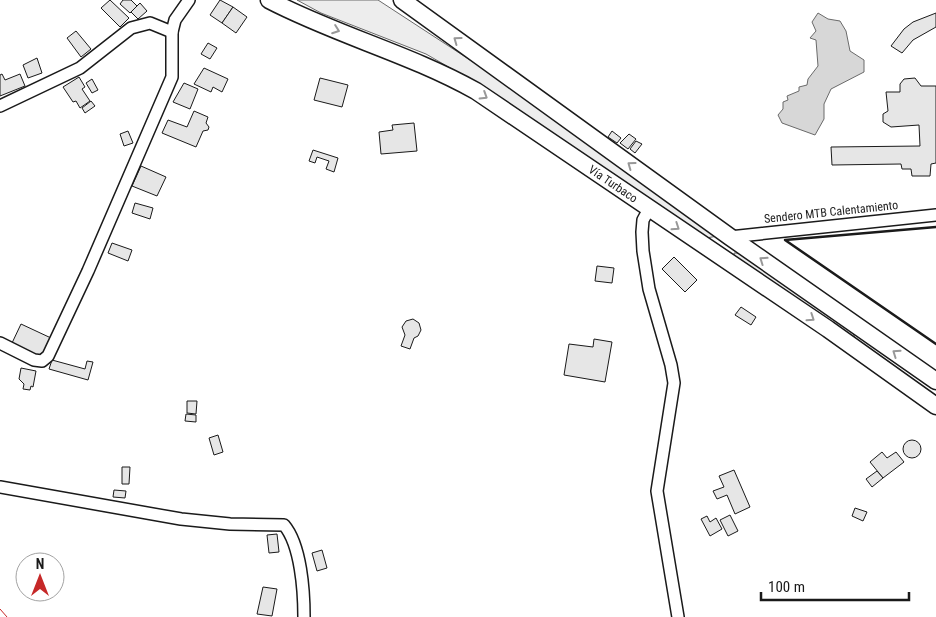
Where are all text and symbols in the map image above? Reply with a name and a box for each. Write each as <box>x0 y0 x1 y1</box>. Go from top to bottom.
one-way arrow <box>331 24 339 34</box>
one-way arrow <box>454 37 463 45</box>
one-way arrow <box>478 90 487 100</box>
street label: Vía Turbaco <box>586 162 640 206</box>
one-way arrow <box>627 162 637 171</box>
street label: Sendero MTB Calentamiento <box>763 198 899 226</box>
one-way arrow <box>670 221 680 230</box>
one-way arrow <box>759 257 769 266</box>
one-way arrow <box>805 312 815 321</box>
one-way arrow <box>892 350 902 359</box>
north arrow <box>15 552 65 602</box>
text: N <box>36 556 44 572</box>
scale bar <box>761 570 908 602</box>
text: 100 m <box>768 578 805 596</box>

